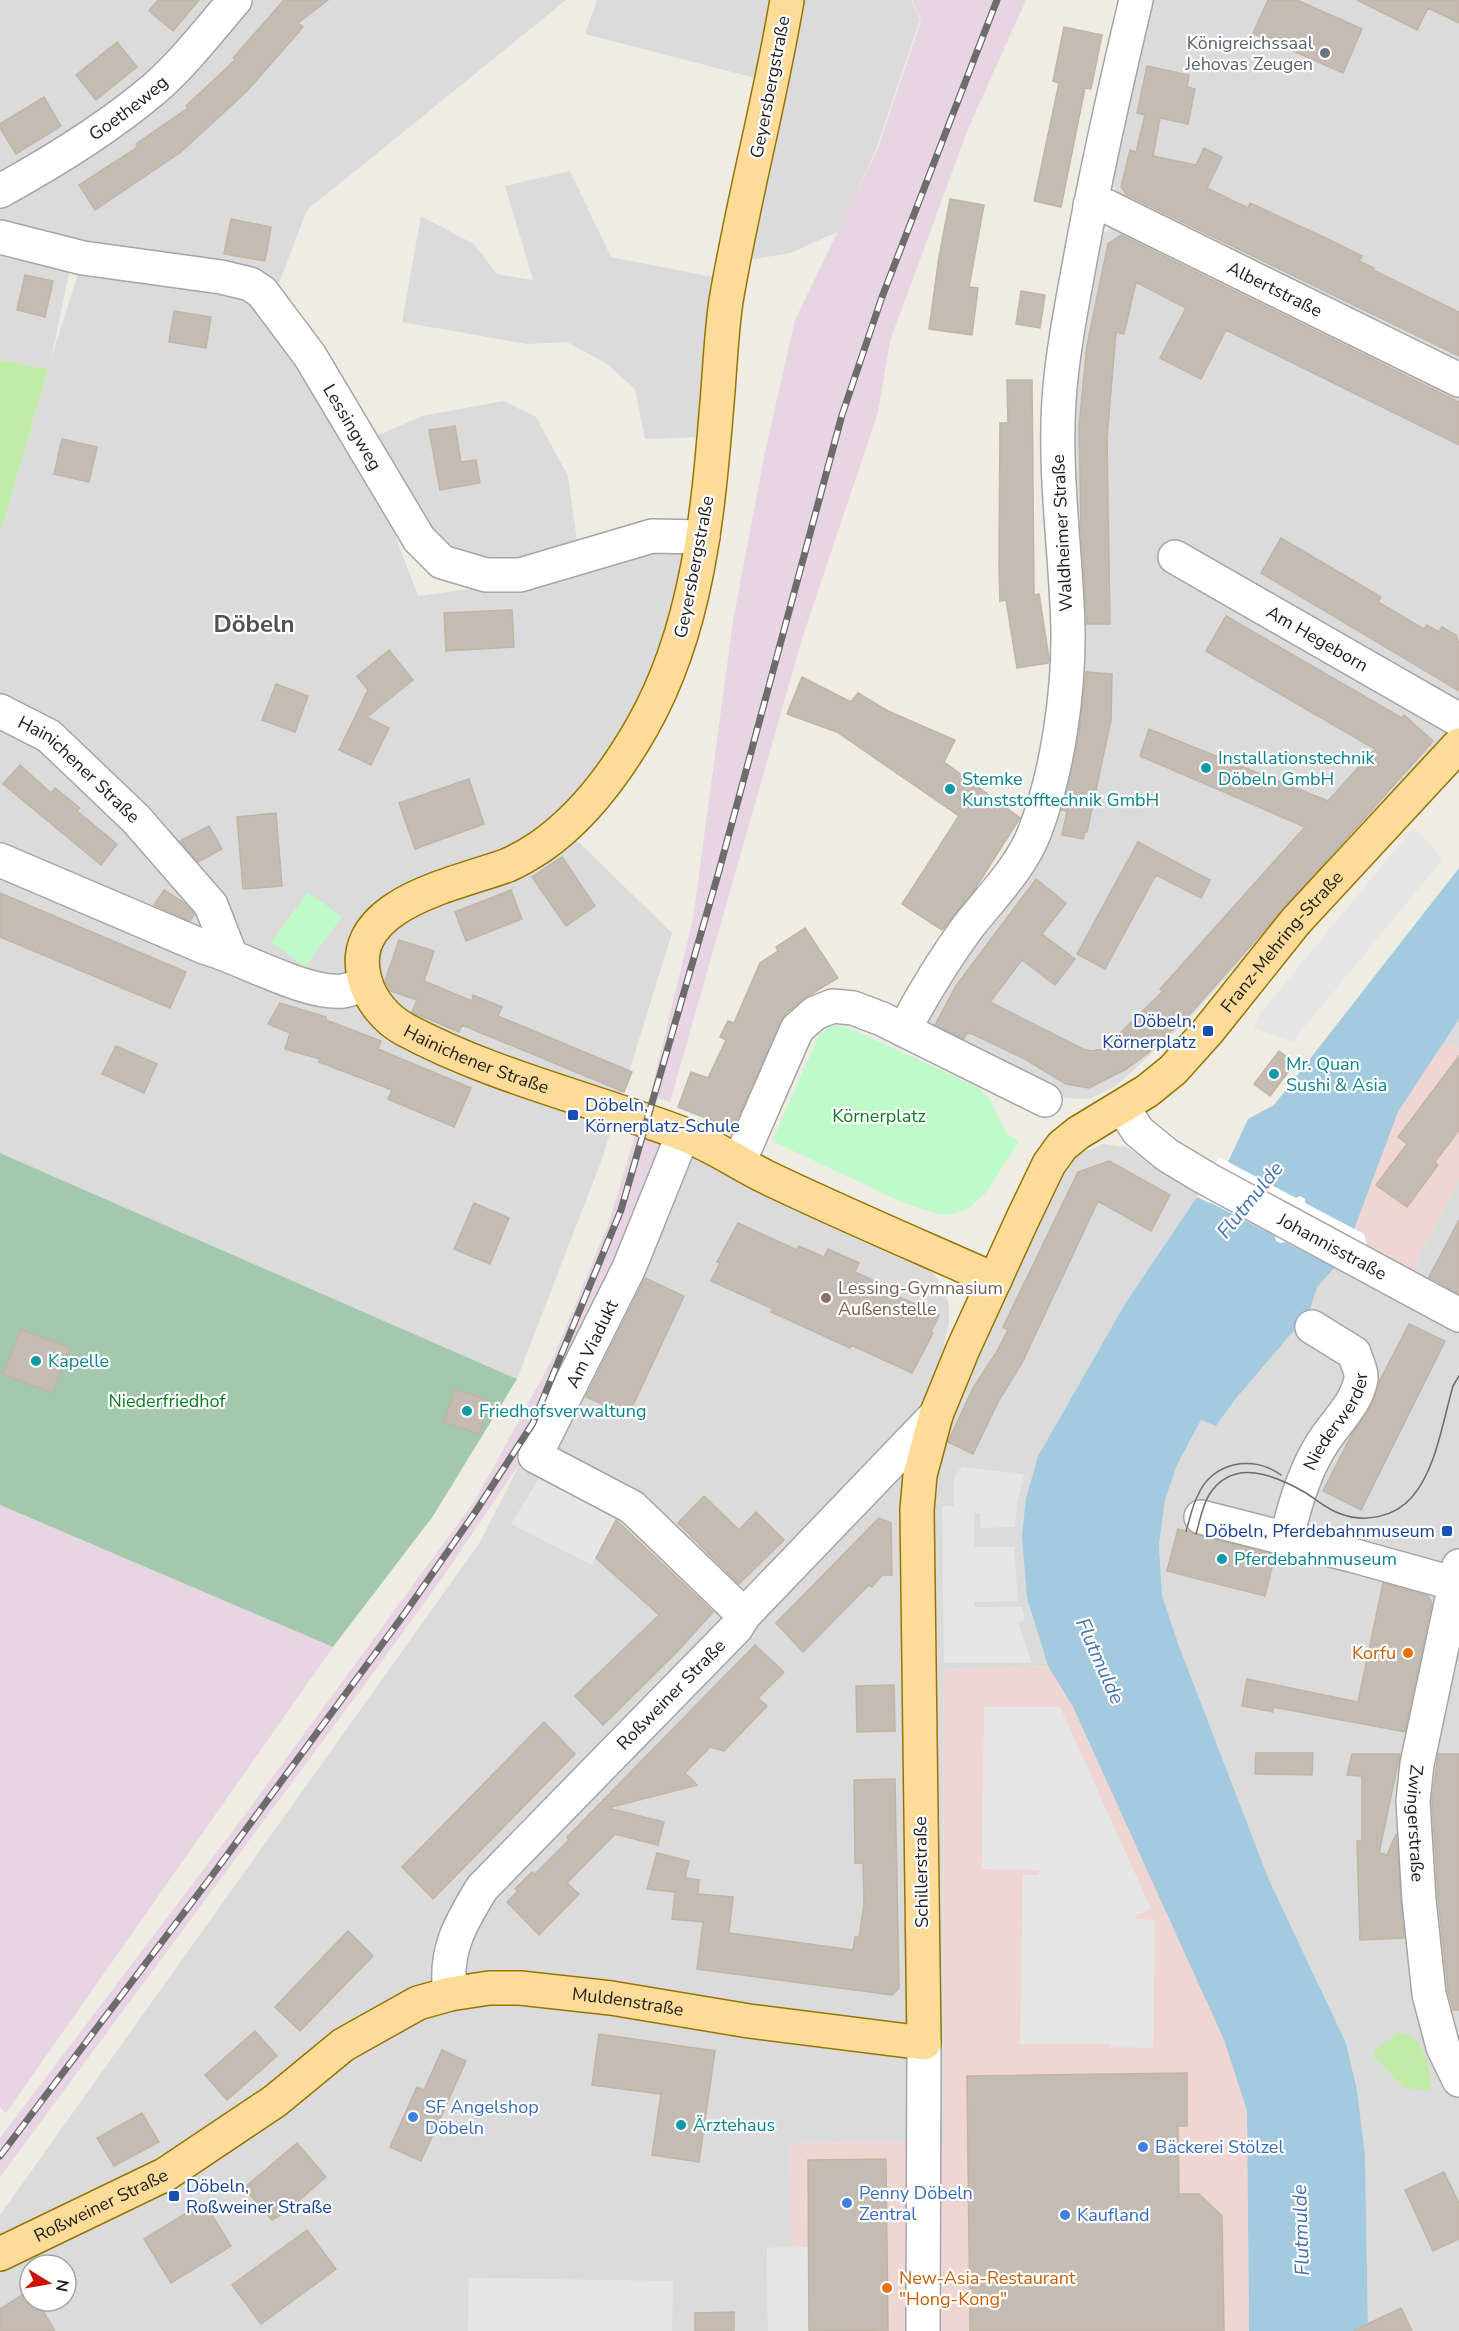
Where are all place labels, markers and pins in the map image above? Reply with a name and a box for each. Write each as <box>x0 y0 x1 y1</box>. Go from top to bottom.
place label: Königreichssaal Jehovas Zeugen <box>1184 31 1314 76</box>
marker: Königreichssaal Jehovas Zeugen <box>1318 46 1332 60</box>
place label: Installationstechnik Döbeln GmbH <box>1218 746 1375 791</box>
marker: Installationstechnik Döbeln GmbH <box>1199 761 1213 775</box>
place label: Stemke Kunststofftechnik GmbH <box>962 767 1159 812</box>
marker: Stemke Kunststofftechnik GmbH <box>943 782 957 796</box>
place label: Döbeln, Körnerplatz <box>1102 1009 1196 1054</box>
marker: Döbeln, Körnerplatz <box>1201 1024 1215 1038</box>
place label: Mr. Quan Sushi & Asia <box>1286 1052 1387 1097</box>
marker: Mr. Quan Sushi & Asia <box>1267 1067 1281 1081</box>
place label: Döbeln, Körnerplatz-Schule <box>585 1093 740 1138</box>
marker: Döbeln, Körnerplatz-Schule <box>566 1108 580 1122</box>
place label: Lessing-Gymnasium Außenstelle <box>838 1276 1003 1321</box>
marker: Lessing-Gymnasium Außenstelle <box>819 1291 833 1305</box>
place label: Kapelle <box>48 1349 109 1373</box>
marker: Kapelle <box>29 1354 43 1368</box>
place label: Friedhofsverwaltung <box>479 1399 646 1423</box>
marker: Friedhofsverwaltung <box>460 1404 474 1418</box>
place label: Döbeln, Pferdebahnmuseum <box>1204 1519 1435 1543</box>
marker: Döbeln, Pferdebahnmuseum <box>1440 1524 1454 1538</box>
place label: Pferdebahnmuseum <box>1234 1547 1397 1571</box>
marker: Pferdebahnmuseum <box>1215 1552 1229 1566</box>
place label: Korfu <box>1352 1641 1396 1665</box>
marker: Korfu <box>1401 1646 1415 1660</box>
place label: SF Angelshop Döbeln <box>425 2095 539 2140</box>
marker: SF Angelshop Döbeln <box>406 2110 420 2124</box>
place label: Ärztehaus <box>693 2113 775 2137</box>
marker: Ärztehaus <box>674 2118 688 2132</box>
place label: Bäckerei Stölzel <box>1155 2135 1284 2159</box>
marker: Bäckerei Stölzel <box>1136 2140 1150 2154</box>
place label: Döbeln, Roßweiner Straße <box>186 2174 332 2219</box>
place label: Penny Döbeln Zentral <box>859 2181 973 2226</box>
marker: Döbeln, Roßweiner Straße <box>167 2189 181 2203</box>
marker: Penny Döbeln Zentral <box>840 2196 854 2210</box>
place label: Kaufland <box>1077 2203 1149 2227</box>
marker: Kaufland <box>1058 2208 1072 2222</box>
place label: New-Asia-Restaurant "Hong-Kong" <box>899 2266 1076 2311</box>
marker: New-Asia-Restaurant "Hong-Kong" <box>880 2281 894 2295</box>

